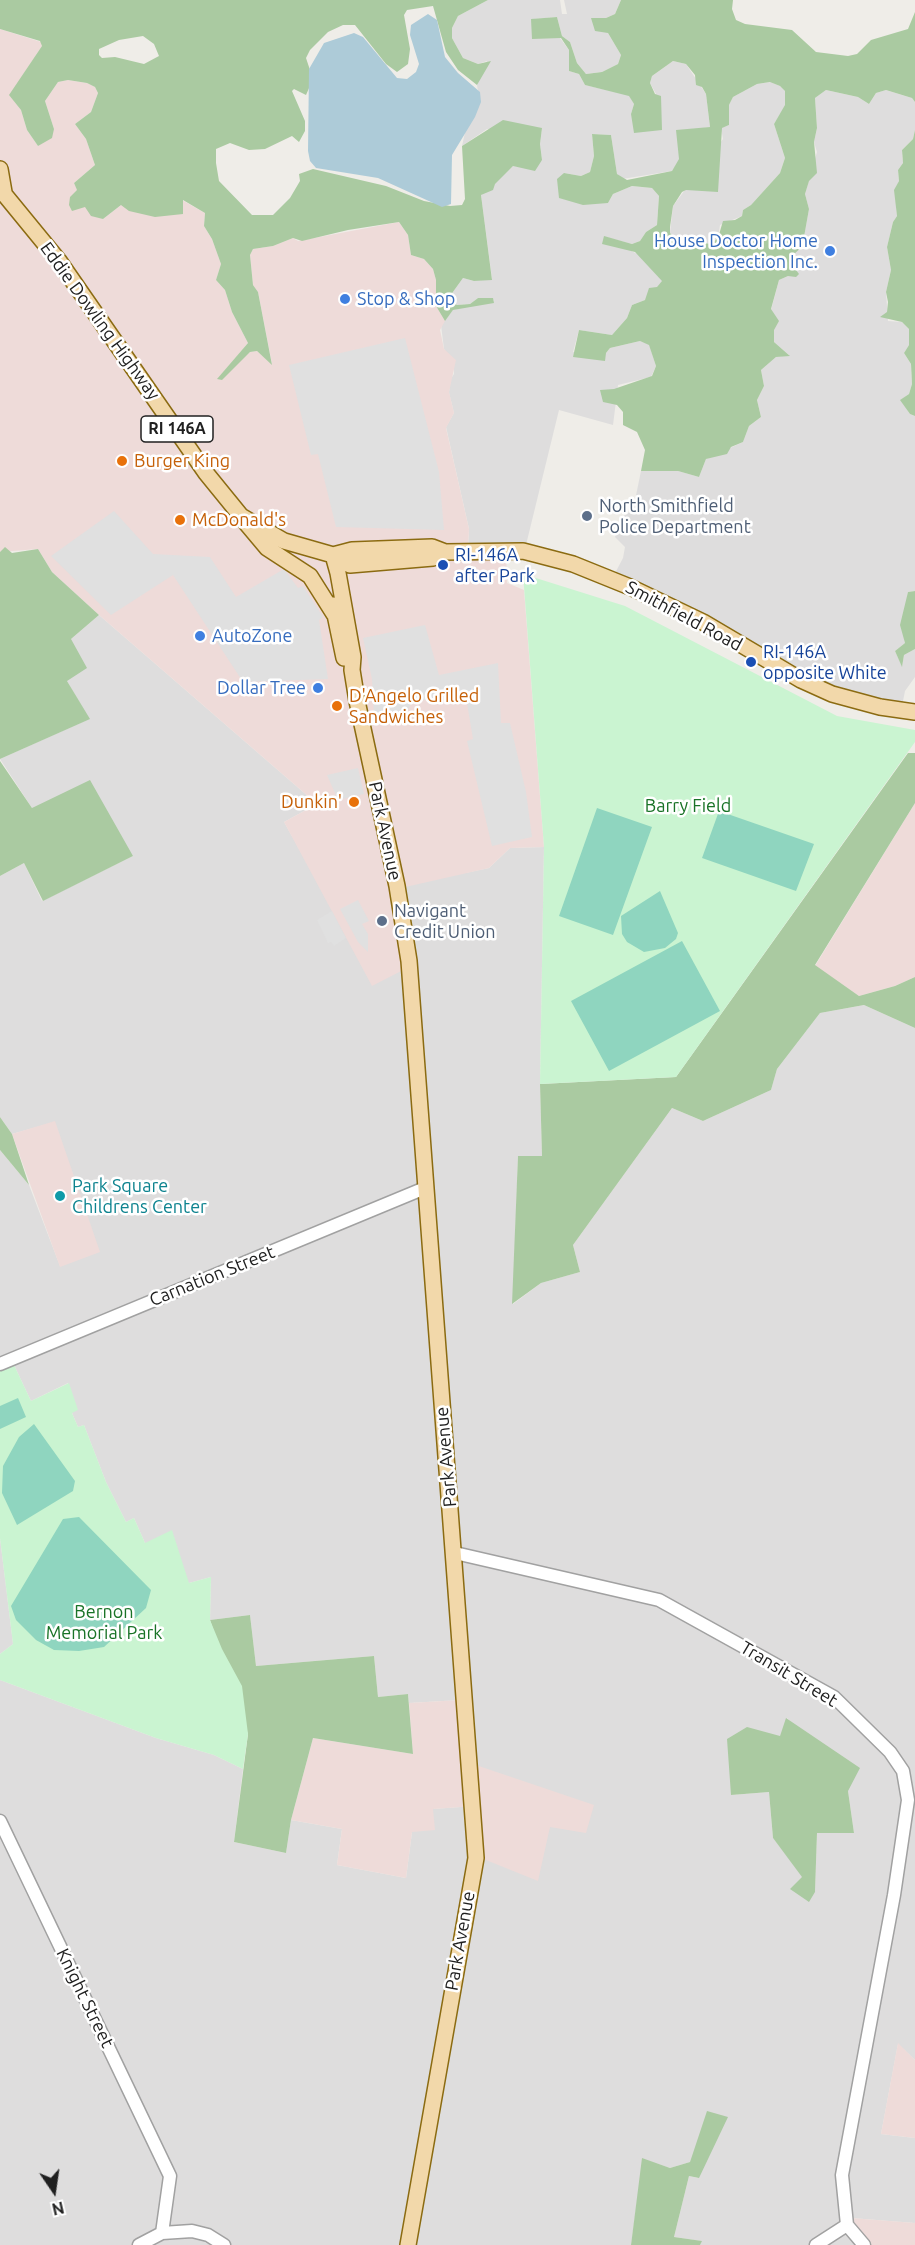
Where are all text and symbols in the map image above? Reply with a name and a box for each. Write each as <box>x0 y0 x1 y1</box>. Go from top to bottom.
place label: House Doctor Home Inspection Inc. <box>654 230 818 272</box>
street label: Eddie Dowling Highway <box>35 238 165 404</box>
marker: House Doctor Home Inspection Inc. <box>823 244 837 258</box>
place label: Stop & Shop <box>357 288 455 310</box>
marker: Stop & Shop <box>338 292 352 306</box>
road number: RI 146A <box>141 416 213 442</box>
place label: Burger King <box>134 450 230 472</box>
marker: Burger King <box>115 454 129 468</box>
place label: North Smithfield Police Department <box>599 495 751 538</box>
place label: McDonald's <box>192 509 286 531</box>
marker: North Smithfield Police Department <box>580 509 594 523</box>
marker: McDonald's <box>173 513 187 527</box>
place label: RI-146A after Park <box>455 544 535 586</box>
marker: RI-146A after Park <box>436 558 450 572</box>
street label: Smithfield Road <box>622 576 746 656</box>
place label: AutoZone <box>212 625 292 647</box>
marker: AutoZone <box>193 629 207 643</box>
place label: RI-146A opposite White <box>763 641 887 684</box>
marker: RI-146A opposite White <box>744 655 758 669</box>
place label: Dollar Tree <box>217 677 306 699</box>
marker: Dollar Tree <box>311 681 325 695</box>
place label: D'Angelo Grilled Sandwiches <box>349 685 479 728</box>
marker: D'Angelo Grilled Sandwiches <box>330 699 344 713</box>
street label: Park Avenue <box>364 780 406 882</box>
place label: Dunkin' <box>281 791 342 813</box>
marker: Dunkin' <box>347 795 361 809</box>
park label: Barry Field <box>645 795 731 817</box>
place label: Navigant Credit Union <box>394 900 496 942</box>
marker: Navigant Credit Union <box>375 914 389 928</box>
place label: Park Square Childrens Center <box>72 1175 207 1218</box>
marker: Park Square Childrens Center <box>53 1189 67 1203</box>
street label: Carnation Street <box>146 1241 278 1311</box>
street label: Park Avenue <box>431 1406 461 1508</box>
park label: Bernon Memorial Park <box>46 1601 162 1644</box>
street label: Transit Street <box>737 1637 841 1711</box>
street label: Park Avenue <box>441 1890 479 1992</box>
street label: Knight Street <box>52 1945 118 2051</box>
north arrow <box>24 2161 84 2221</box>
text: N <box>50 2198 66 2219</box>

